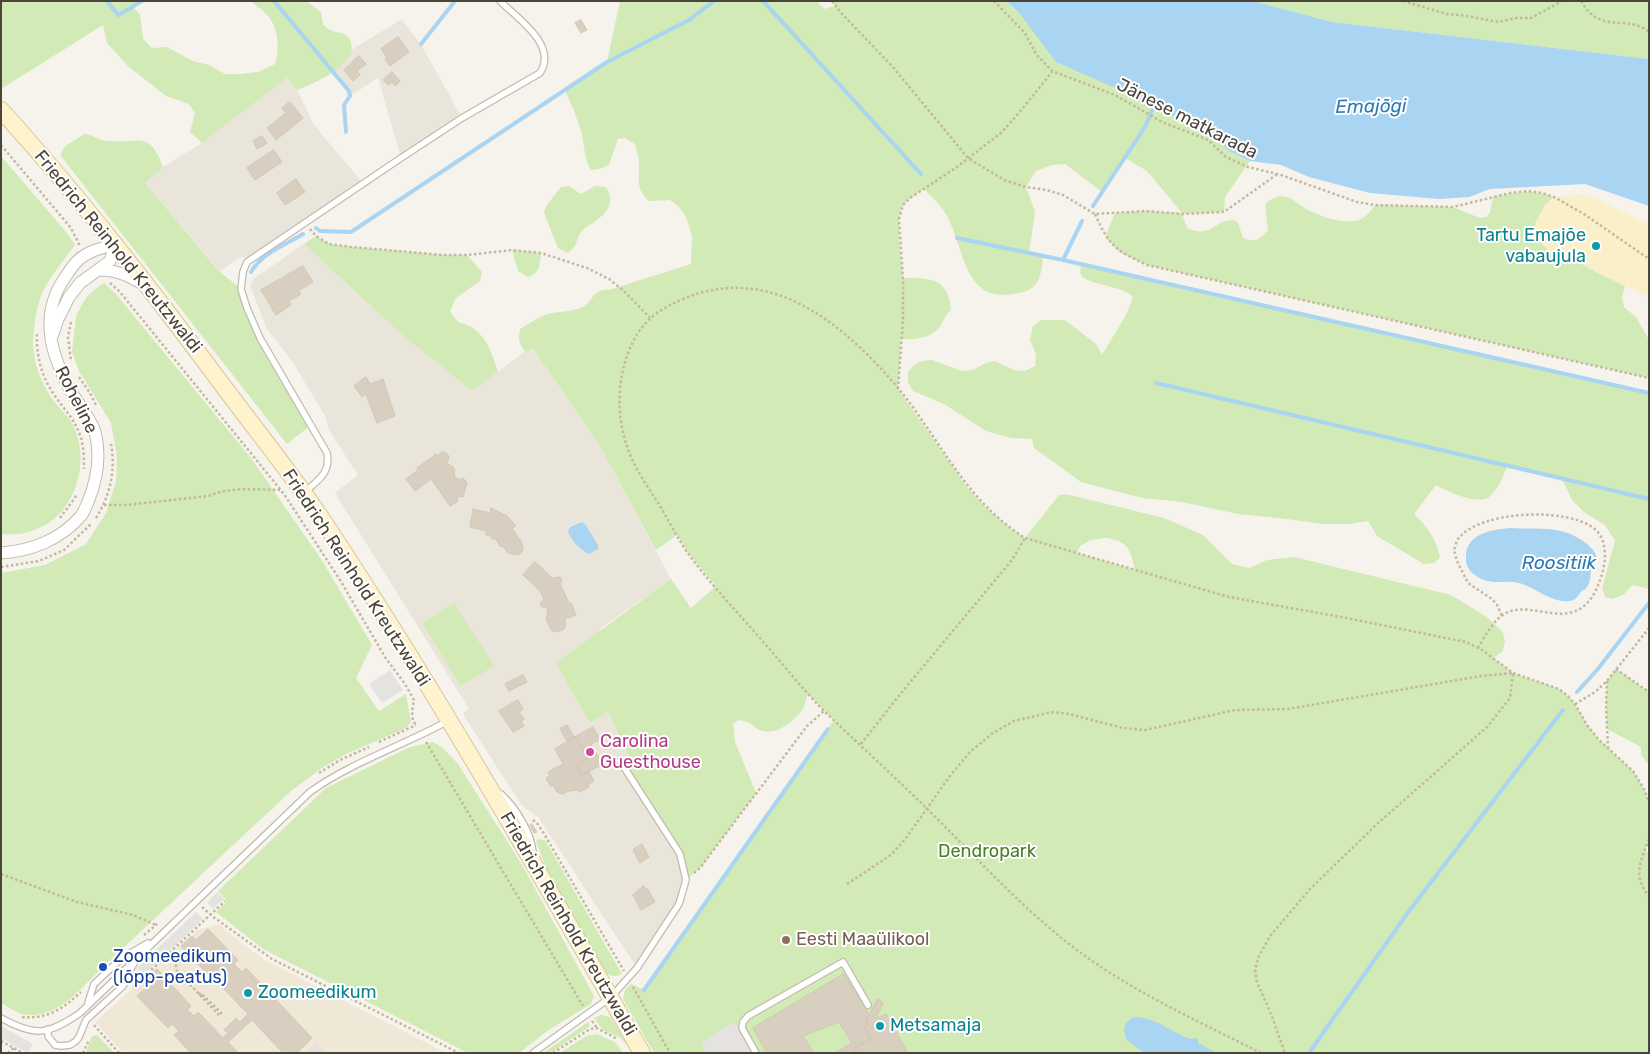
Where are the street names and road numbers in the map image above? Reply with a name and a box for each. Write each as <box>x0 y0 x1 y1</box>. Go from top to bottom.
street label: Jänese matkarada <box>1113 74 1261 164</box>
street label: Friedrich Reinhold Kreutzwaldi <box>29 146 207 358</box>
street label: Roheline <box>50 363 102 437</box>
street label: Friedrich Reinhold Kreutzwaldi <box>278 465 434 691</box>
street label: Friedrich Reinhold Kreutzwaldi <box>495 808 641 1040</box>

